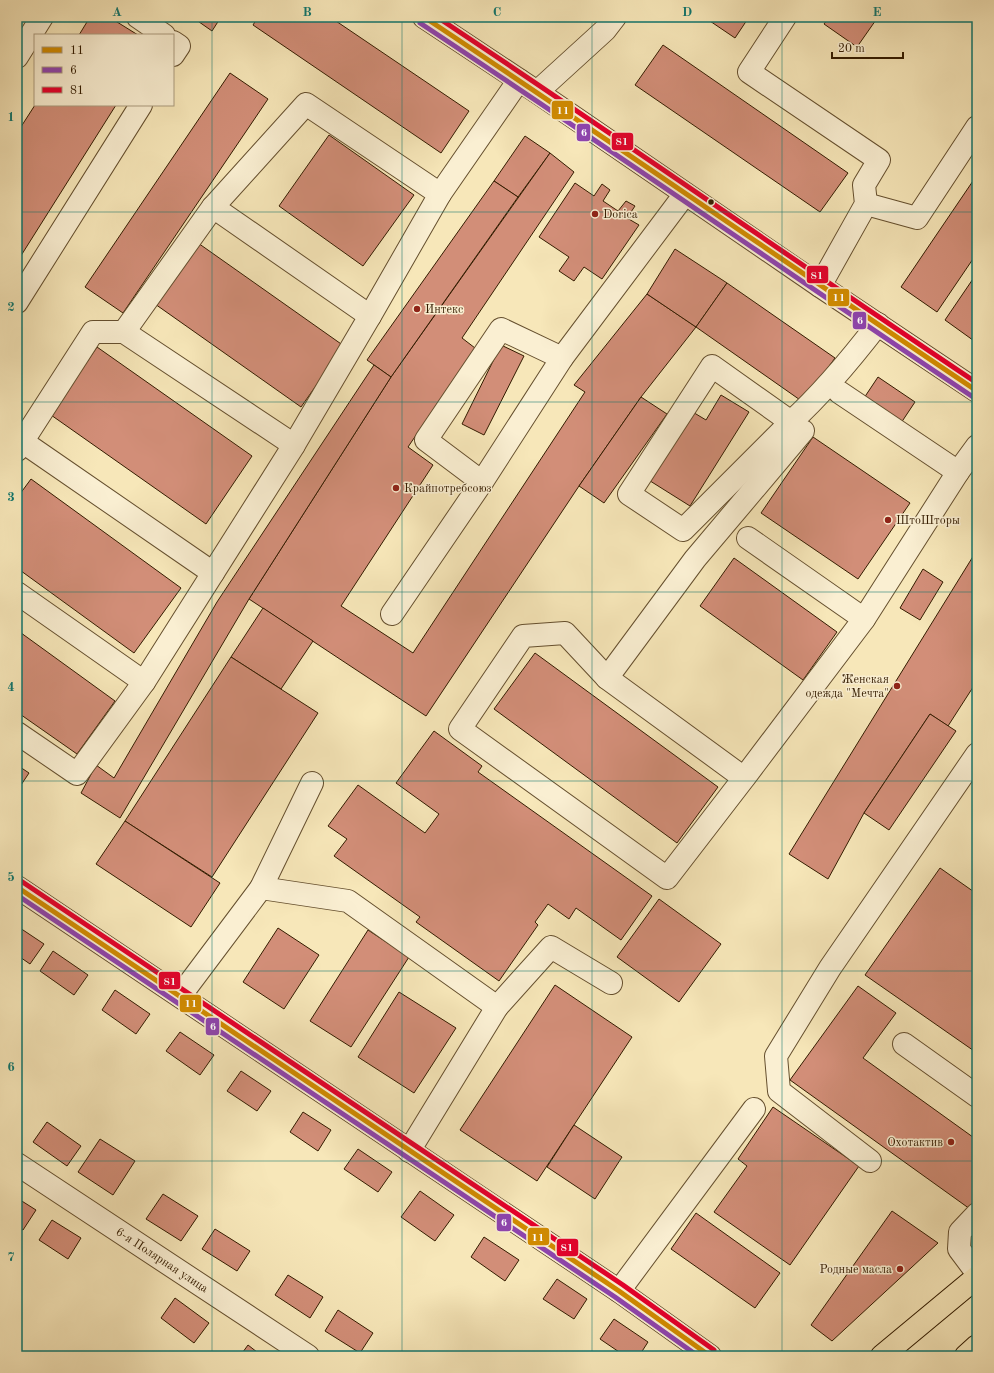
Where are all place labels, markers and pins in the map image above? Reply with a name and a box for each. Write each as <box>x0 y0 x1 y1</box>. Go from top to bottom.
unlabelled marker <box>706 197 716 207</box>
marker: Dorica <box>590 209 600 219</box>
place label: Dorica <box>603 209 638 221</box>
marker: Интекс <box>412 304 422 314</box>
place label: Интекс <box>425 304 463 316</box>
marker: Крайпотребсоюз <box>391 483 401 493</box>
place label: Крайпотребсоюз <box>404 483 492 495</box>
marker: ШтоШторы <box>883 515 893 525</box>
place label: ШтоШторы <box>896 515 960 527</box>
place label: Женская одежда "Мечта" <box>806 674 889 700</box>
marker: Женская одежда "Мечта" <box>892 681 902 691</box>
place label: Охотактив <box>887 1137 943 1149</box>
marker: Охотактив <box>946 1137 956 1147</box>
place label: Родные масла <box>820 1264 892 1276</box>
marker: Родные масла <box>895 1264 905 1274</box>

